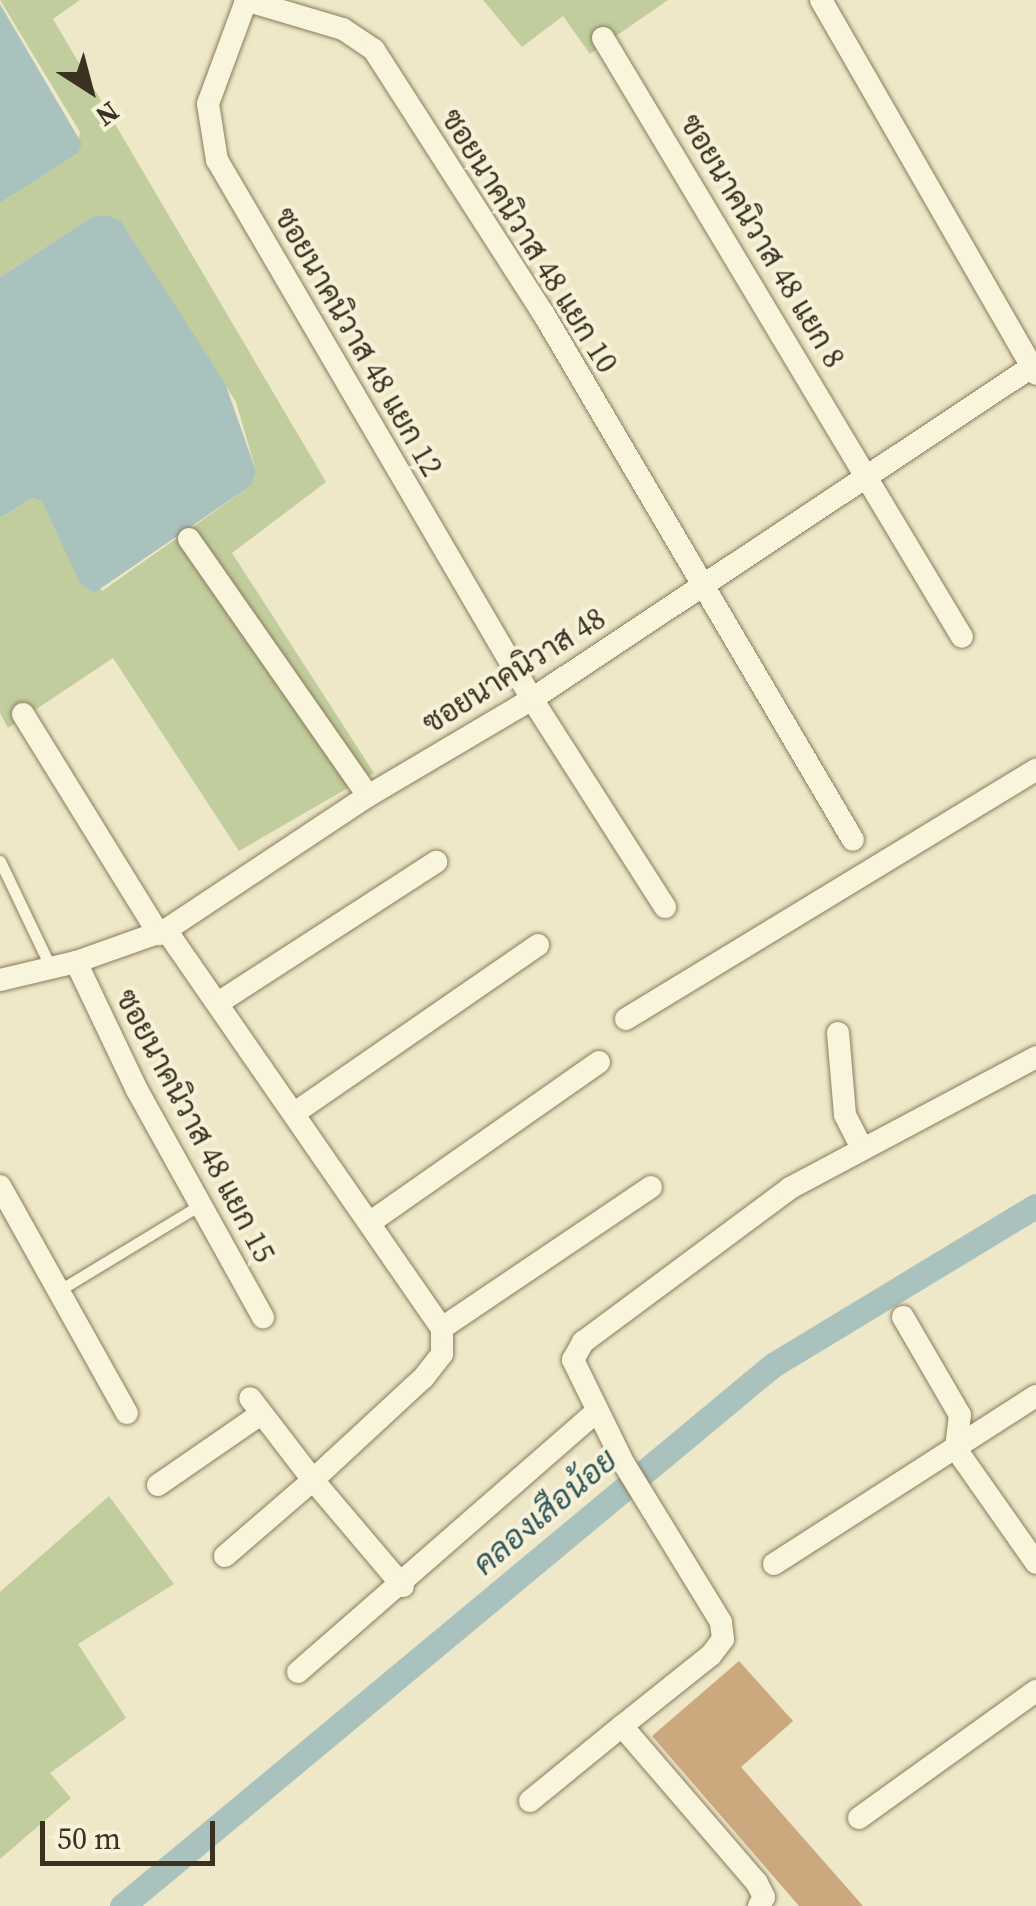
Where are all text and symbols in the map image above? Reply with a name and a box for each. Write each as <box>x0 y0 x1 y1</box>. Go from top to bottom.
north arrow <box>40 40 140 140</box>
text: N <box>88 93 127 136</box>
street label: ซอยนาคนิวาส 48 แยก 10 <box>433 102 625 380</box>
street label: ซอยนาคนิวาส 48 แยก 8 <box>672 108 852 374</box>
street label: ซอยนาคนิวาส 48 แยก 12 <box>266 201 450 483</box>
street label: ซอยนาคนิวาส 48 <box>416 601 612 741</box>
street label: ซอยนาคนิวาส 48 แยก 15 <box>108 983 282 1269</box>
water label: คลองเสือน้อย <box>465 1441 625 1583</box>
scale bar <box>45 1801 220 1863</box>
text: 50 m <box>57 1818 121 1859</box>

